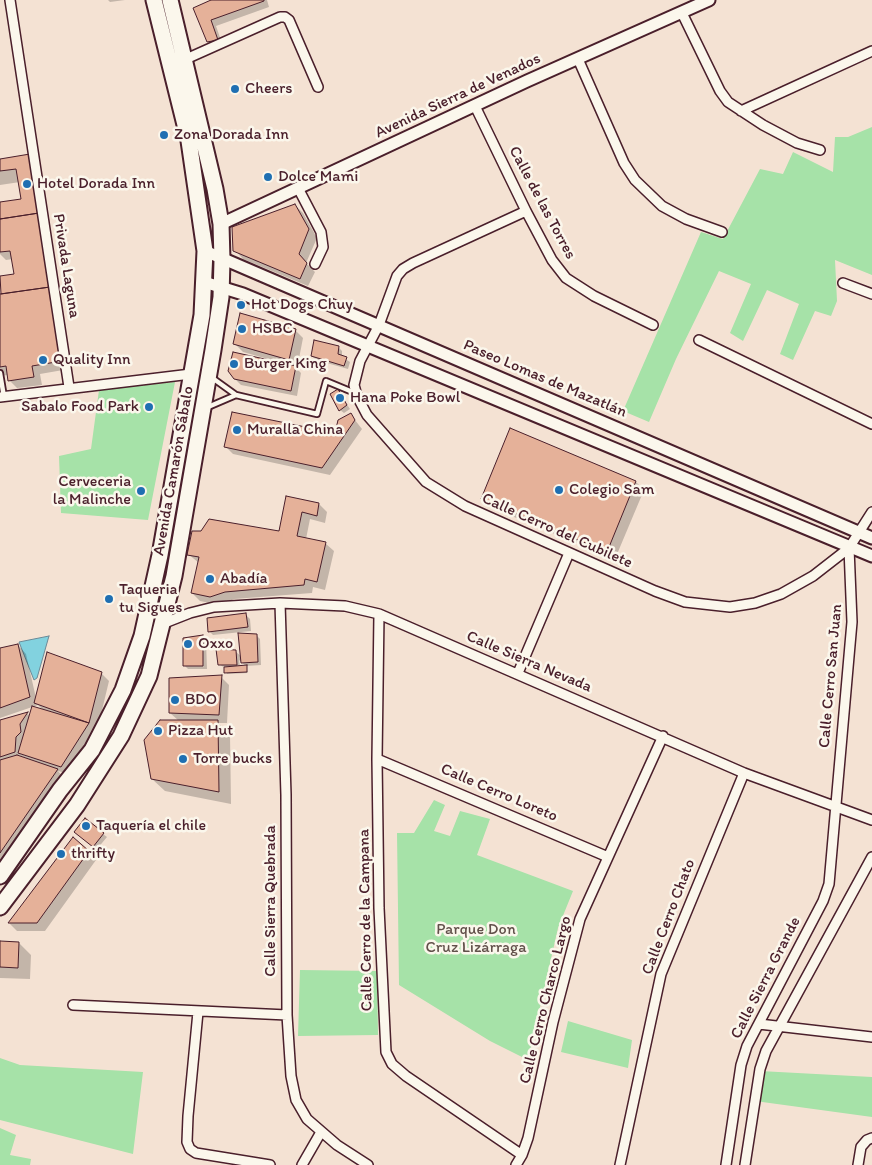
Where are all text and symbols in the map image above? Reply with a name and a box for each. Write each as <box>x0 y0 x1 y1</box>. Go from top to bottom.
street label: Avenida Sierra de Venados <box>372 49 544 143</box>
place label: Cheers <box>245 79 292 99</box>
marker: Cheers <box>229 83 241 95</box>
place label: Zona Dorada Inn <box>174 125 289 145</box>
marker: Zona Dorada Inn <box>158 129 170 141</box>
street label: Calle de las Torres <box>504 143 580 263</box>
place label: Dolce Mami <box>278 167 358 187</box>
marker: Dolce Mami <box>262 171 274 183</box>
place label: Hotel Dorada Inn <box>37 174 155 194</box>
marker: Hotel Dorada Inn <box>21 178 33 190</box>
street label: Privada Laguna <box>48 212 84 320</box>
place label: Hot Dogs Chuy <box>251 295 353 315</box>
marker: Hot Dogs Chuy <box>235 299 247 311</box>
place label: HSBC <box>252 319 293 339</box>
marker: HSBC <box>236 323 248 335</box>
street label: Paseo Lomas de Mazatlán <box>460 336 630 422</box>
place label: Quality Inn <box>53 350 131 370</box>
marker: Quality Inn <box>37 354 49 366</box>
place label: Burger King <box>244 354 327 374</box>
marker: Burger King <box>228 358 240 370</box>
street label: Avenida Camarón Sábalo <box>150 385 198 557</box>
place label: Hana Poke Bowl <box>350 388 460 408</box>
marker: Hana Poke Bowl <box>334 392 346 404</box>
place label: Sabalo Food Park <box>21 397 139 417</box>
marker: Sabalo Food Park <box>143 401 155 413</box>
place label: Muralla China <box>247 420 343 440</box>
marker: Muralla China <box>231 424 243 436</box>
place label: Cerveceria la Malinche <box>53 472 131 510</box>
place label: Colegio Sam <box>569 480 654 500</box>
marker: Colegio Sam <box>553 484 565 496</box>
marker: Cerveceria la Malinche <box>135 485 147 497</box>
street label: Calle Cerro del Cubilete <box>479 489 635 573</box>
place label: Abadía <box>220 569 267 589</box>
marker: Abadía <box>204 573 216 585</box>
place label: Taqueria tu Sigues <box>119 580 182 618</box>
marker: Taqueria tu Sigues <box>103 593 115 605</box>
street label: Calle Cerro San Juan <box>815 603 847 749</box>
street label: Calle Sierra Nevada <box>463 627 595 697</box>
place label: Oxxo <box>198 634 233 654</box>
marker: Oxxo <box>182 638 194 650</box>
place label: BDO <box>185 690 217 710</box>
marker: BDO <box>169 694 181 706</box>
place label: Pizza Hut <box>168 721 233 741</box>
marker: Pizza Hut <box>152 725 164 737</box>
place label: Torre bucks <box>193 749 272 769</box>
marker: Torre bucks <box>177 753 189 765</box>
street label: Calle Cerro Loreto <box>438 760 560 826</box>
place label: Taquería el chile <box>96 816 206 836</box>
marker: Taquería el chile <box>80 820 92 832</box>
street label: Calle Sierra Quebrada <box>261 825 281 977</box>
street label: Calle Cerro de la Campana <box>355 829 377 1011</box>
place label: thrifty <box>71 844 115 864</box>
marker: thrifty <box>55 848 67 860</box>
street label: Calle Cerro Chato <box>638 856 700 978</box>
street label: Calle Cerro Charco Largo <box>516 914 576 1086</box>
street label: Calle Sierra Grande <box>727 914 805 1042</box>
park label: Parque Don Cruz Lizárraga <box>426 920 526 958</box>

